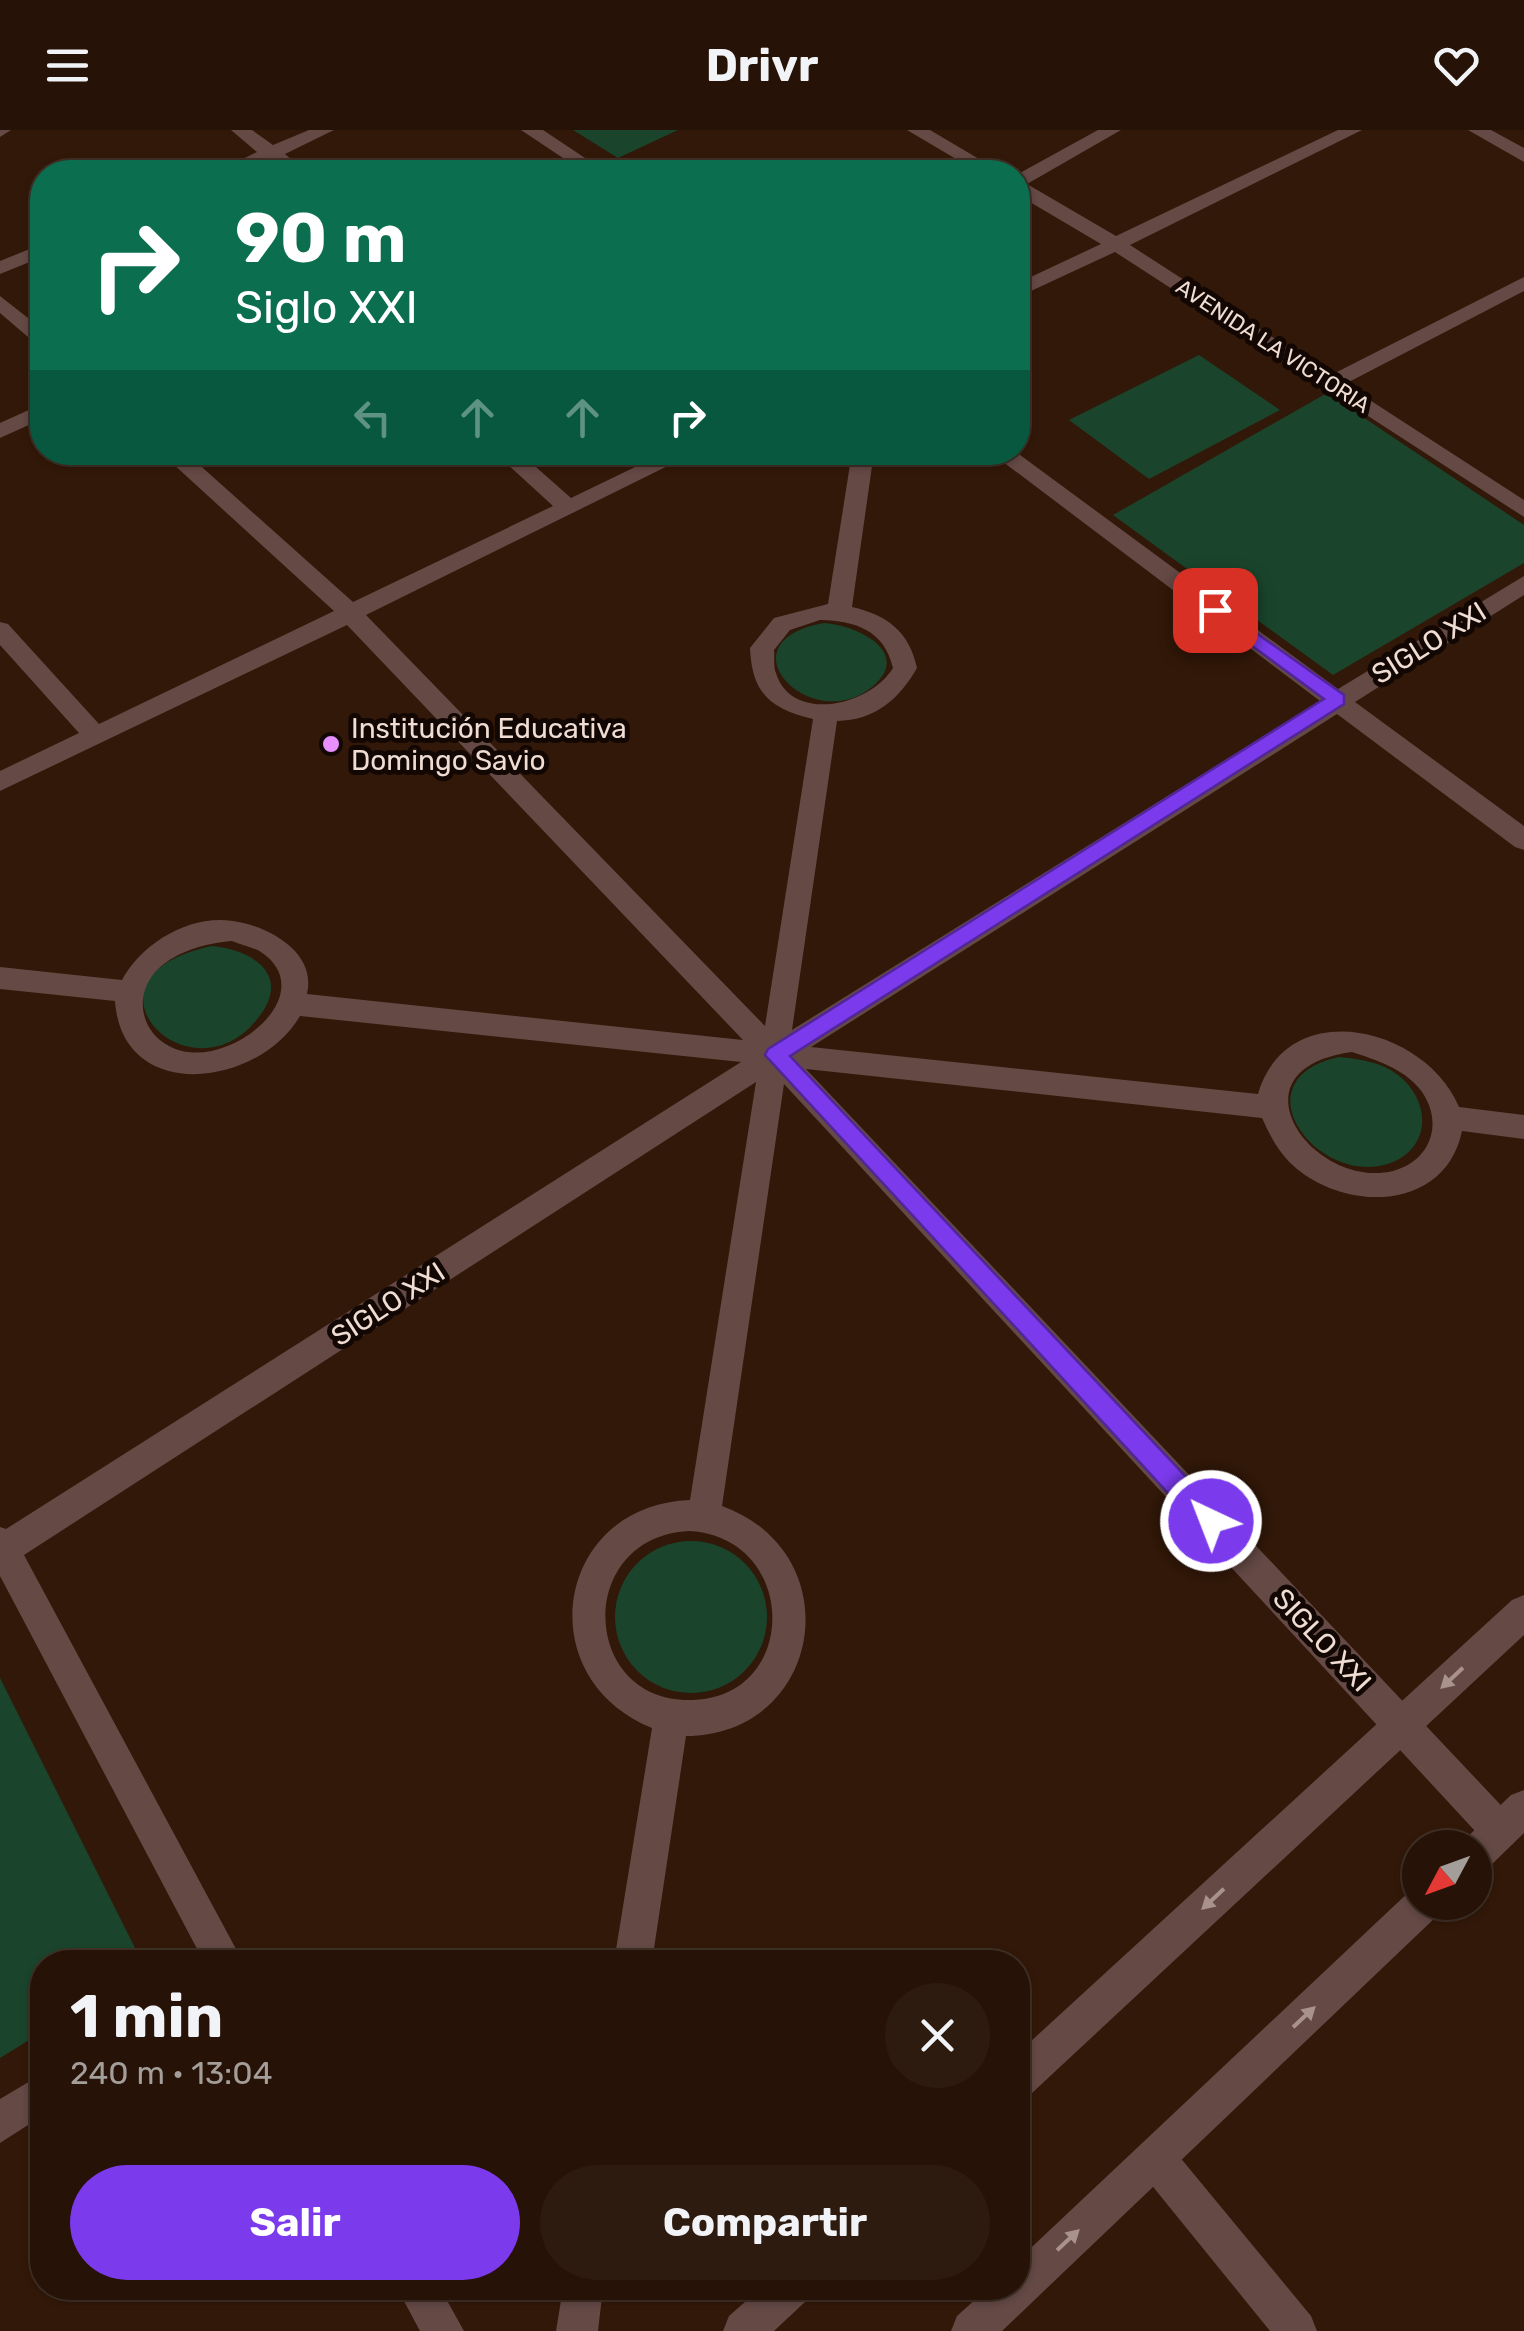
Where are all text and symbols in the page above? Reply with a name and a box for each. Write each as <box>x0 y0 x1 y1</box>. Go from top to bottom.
icon: menu <box>40 38 95 93</box>
icon: heart <box>1429 38 1484 93</box>
text: Drivr <box>706 39 818 92</box>
text: 90 m <box>235 197 407 280</box>
icon: right <box>70 200 200 330</box>
street label: AVENIDA LA VICTORIA <box>1171 273 1375 419</box>
text: Siglo XXI <box>235 281 418 334</box>
icon: left <box>345 390 400 445</box>
icon: ahead <box>450 390 505 445</box>
icon: ahead <box>555 390 610 445</box>
icon: right <box>660 390 715 445</box>
pin <box>1173 568 1258 653</box>
icon: arrive <box>1188 583 1243 638</box>
street label: SIGLO XXI <box>1366 595 1492 691</box>
place label: Institución Educativa Domingo Savio <box>351 712 627 777</box>
marker: Institución Educativa Domingo Savio <box>320 733 342 755</box>
street label: SIGLO XXI <box>325 1255 451 1353</box>
position arrow <box>1159 1469 1263 1573</box>
street label: SIGLO XXI <box>1266 1582 1378 1698</box>
one-way arrow <box>1440 1667 1465 1689</box>
north arrow <box>1402 1830 1492 1920</box>
map controls <box>1402 1830 1492 1920</box>
one-way arrow <box>1201 1887 1225 1910</box>
text: 1 min <box>70 1981 223 2052</box>
button: close <box>885 1983 990 2088</box>
one-way arrow <box>1292 2006 1316 2029</box>
text: 240 m · 13:04 <box>70 2054 273 2092</box>
button: Salir <box>70 2165 520 2280</box>
button: Compartir <box>540 2165 990 2280</box>
one-way arrow <box>1056 2229 1080 2252</box>

